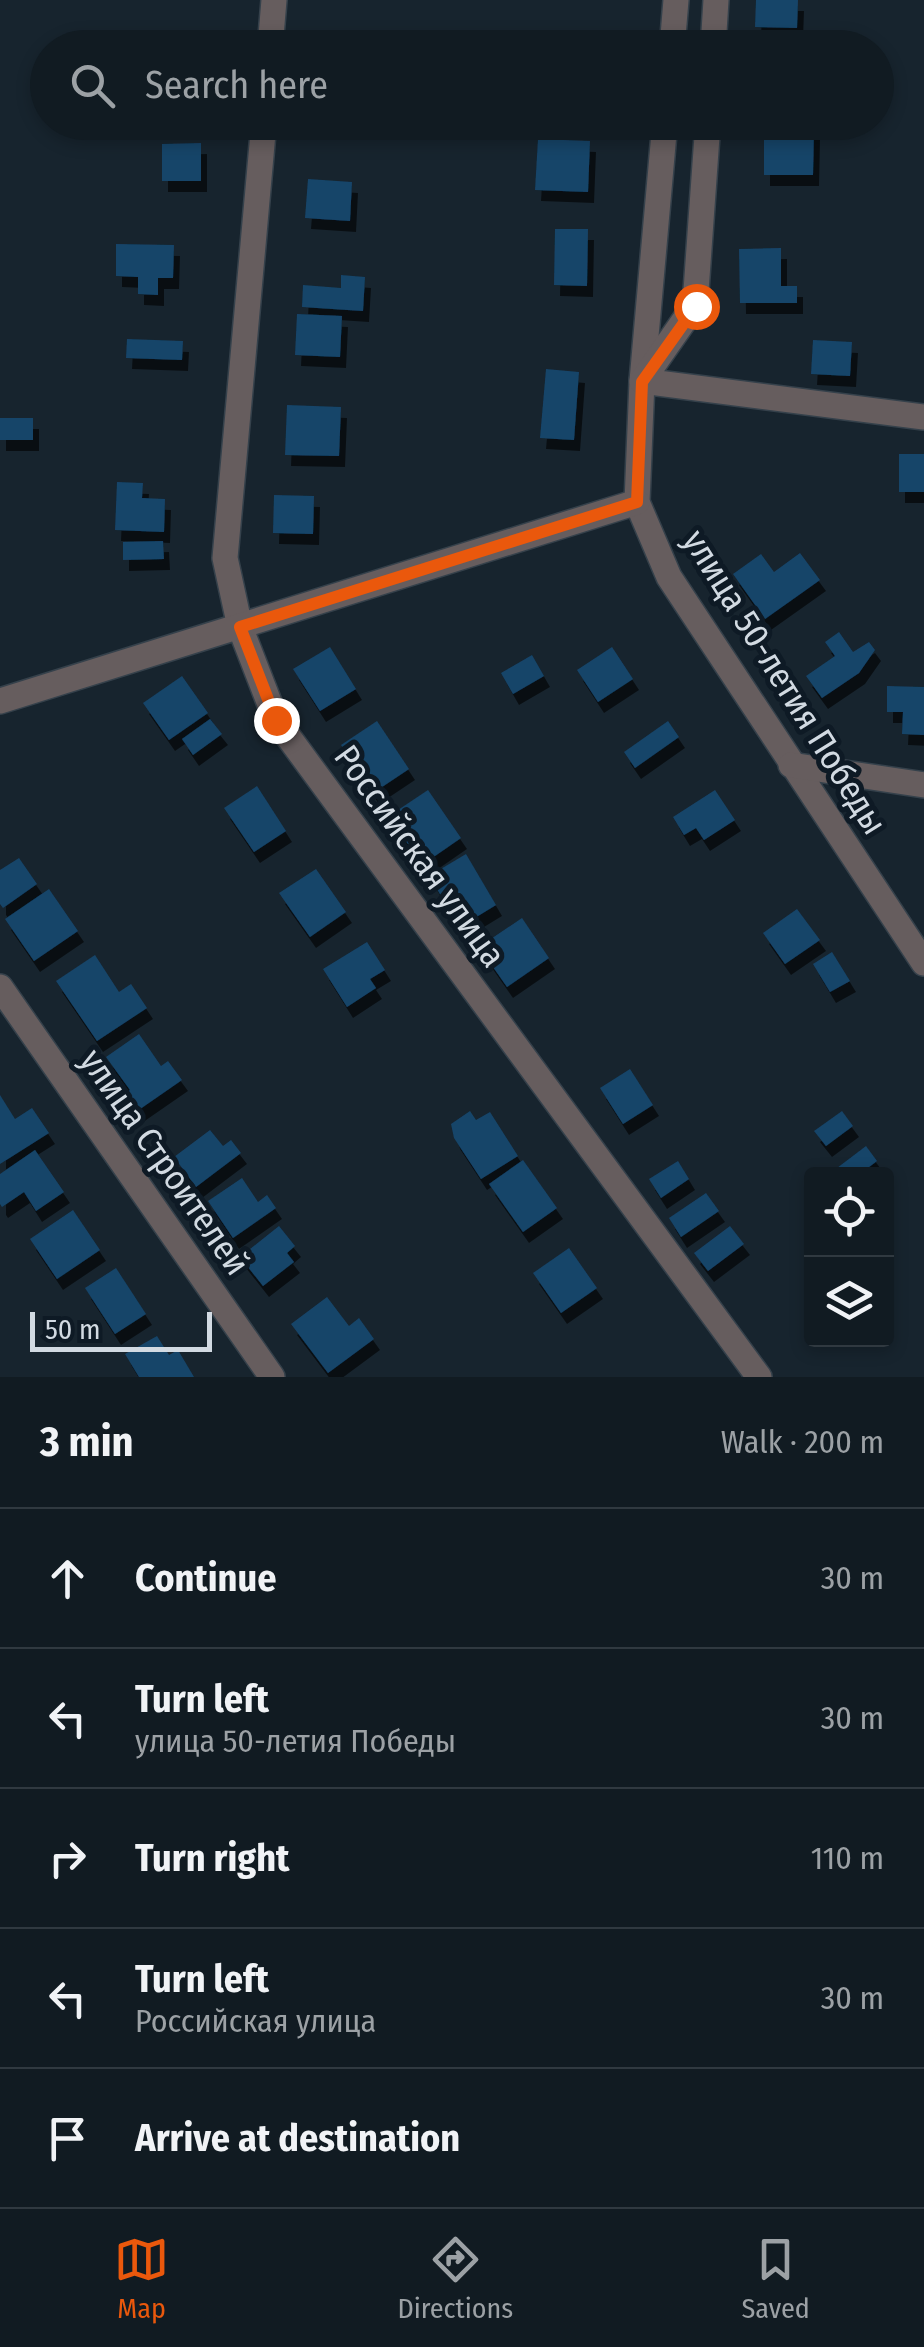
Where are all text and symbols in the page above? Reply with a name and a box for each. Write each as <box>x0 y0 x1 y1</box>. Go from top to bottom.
search box <box>30 30 894 140</box>
icon: search <box>65 58 120 113</box>
text: Search here <box>145 62 328 108</box>
route start <box>674 284 720 330</box>
street label: улица 50-летия Победы <box>674 522 896 842</box>
route end <box>254 698 300 744</box>
street label: Российская улица <box>325 737 515 975</box>
street label: улица Строителей <box>71 1041 259 1283</box>
map controls <box>804 1167 894 1347</box>
button: locate <box>804 1167 894 1257</box>
button: layers <box>804 1257 894 1347</box>
scale bar <box>30 1307 212 1352</box>
text: 50 m <box>45 1313 101 1346</box>
text: 3 min <box>40 1417 134 1467</box>
text: Walk · 200 m <box>721 1423 884 1461</box>
icon: ahead <box>40 1551 95 1606</box>
text: Continue <box>135 1555 276 1601</box>
text: 30 m <box>821 1559 884 1597</box>
text: Turn left <box>135 1676 269 1722</box>
icon: left <box>40 1691 95 1746</box>
text: 30 m <box>821 1699 884 1737</box>
text: улица 50-летия Победы <box>135 1722 456 1760</box>
icon: right <box>40 1831 95 1886</box>
text: Turn right <box>135 1835 289 1881</box>
text: 110 m <box>811 1839 884 1877</box>
text: Turn left <box>135 1956 269 2002</box>
icon: left <box>40 1971 95 2026</box>
text: 30 m <box>821 1979 884 2017</box>
text: Российская улица <box>135 2002 376 2040</box>
icon: arrive <box>40 2111 95 2166</box>
text: Arrive at destination <box>135 2115 460 2161</box>
tab: Map <box>114 2232 169 2325</box>
tab: Directions <box>397 2232 513 2325</box>
tab: Saved <box>741 2232 810 2325</box>

